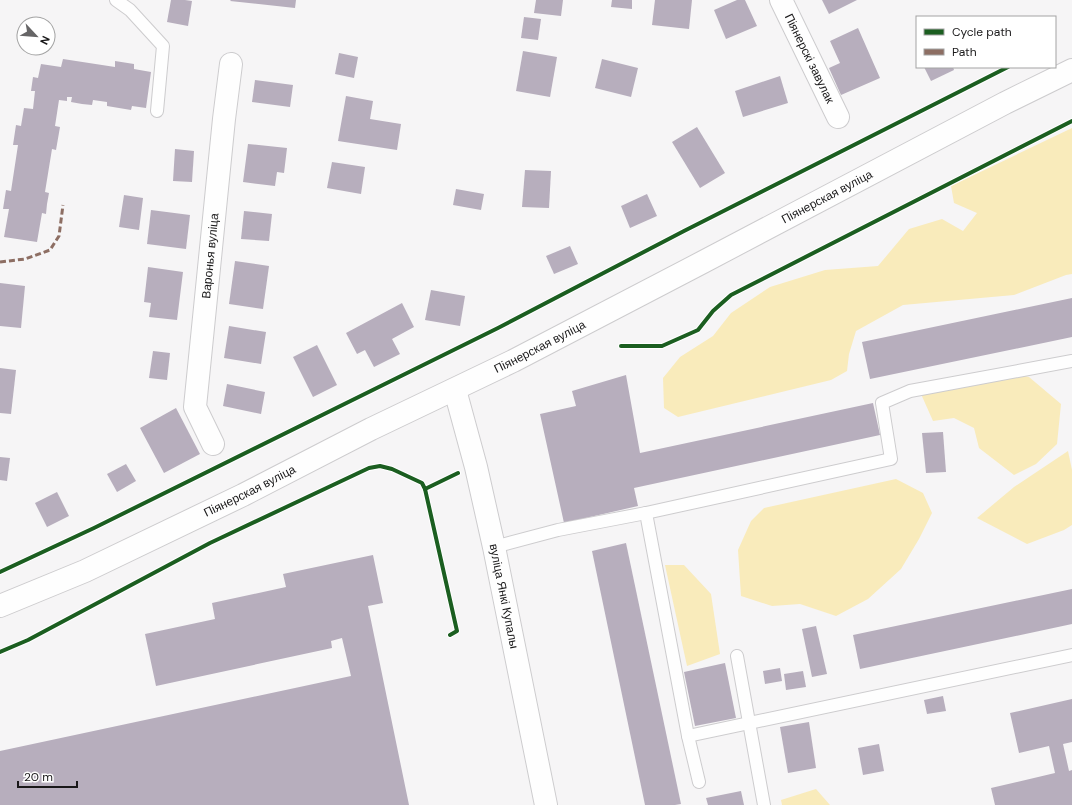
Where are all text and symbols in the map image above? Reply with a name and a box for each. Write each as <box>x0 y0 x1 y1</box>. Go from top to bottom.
street label: Піянерскі завулак <box>781 11 838 107</box>
north arrow <box>16 16 56 56</box>
legend <box>916 16 1056 68</box>
text: Cycle path <box>952 24 1012 40</box>
text: N <box>37 34 53 47</box>
text: Path <box>952 44 977 60</box>
street label: Піянерская вуліца <box>779 166 876 227</box>
street label: Варонья вуліца <box>198 212 223 299</box>
street label: Піянерская вуліца <box>491 316 589 377</box>
street label: Піянерская вуліца <box>201 461 299 521</box>
street label: вуліца Янкі Купалы <box>486 542 522 650</box>
scale bar <box>18 763 77 789</box>
text: 20 m <box>24 769 53 785</box>

